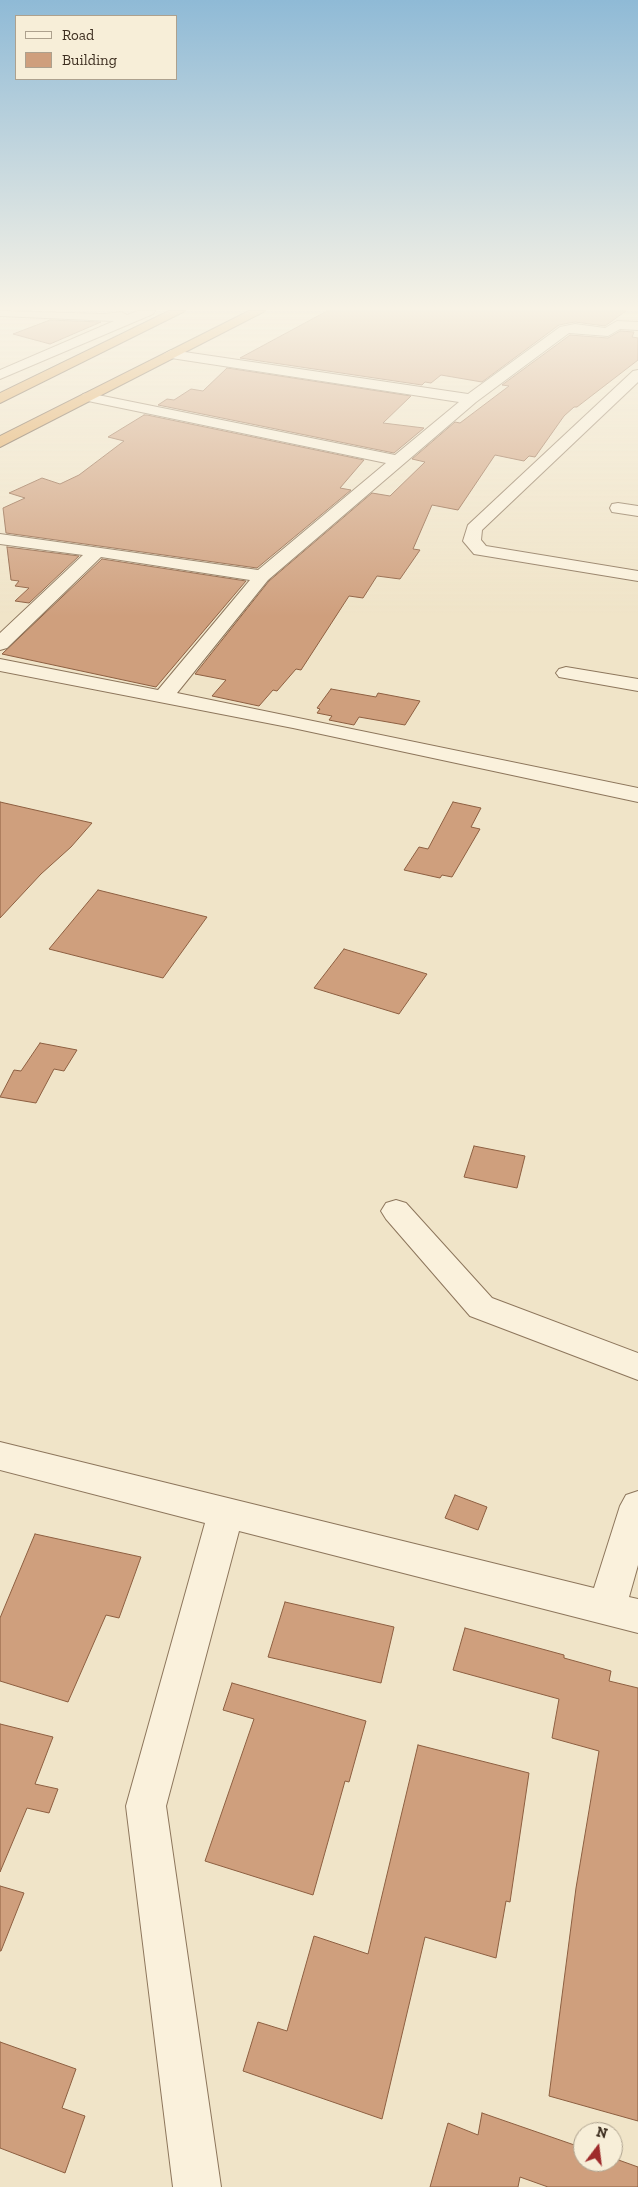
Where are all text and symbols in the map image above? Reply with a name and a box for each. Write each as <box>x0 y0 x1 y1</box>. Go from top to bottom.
legend <box>15 15 178 80</box>
text: Road <box>62 26 94 44</box>
text: Building <box>62 51 117 69</box>
north arrow <box>573 2122 623 2172</box>
text: N <box>594 2123 609 2143</box>

